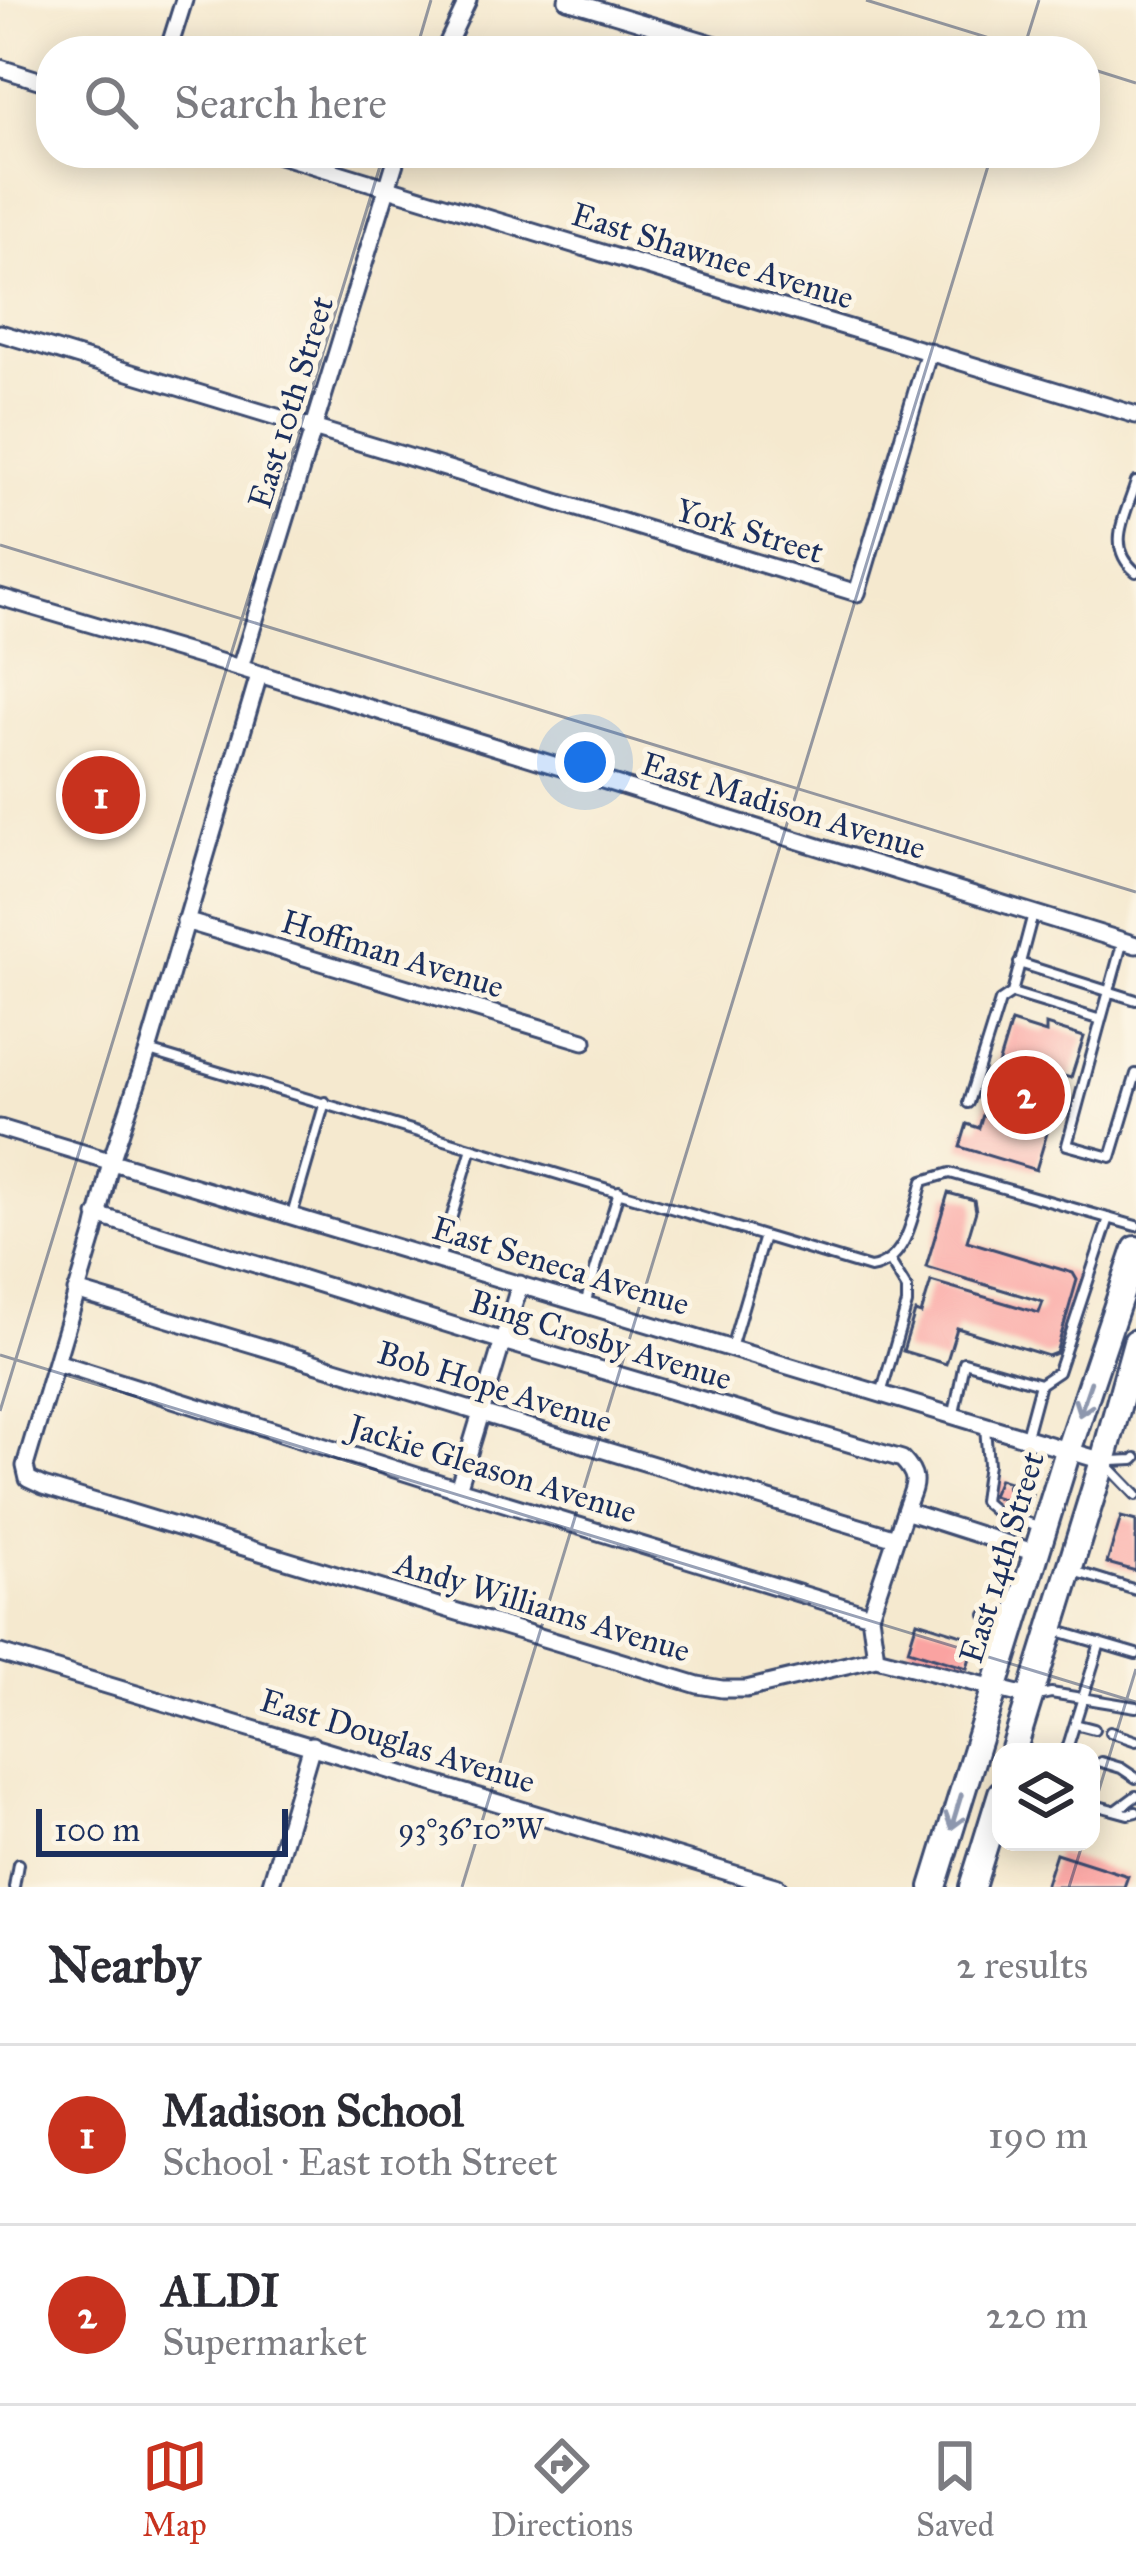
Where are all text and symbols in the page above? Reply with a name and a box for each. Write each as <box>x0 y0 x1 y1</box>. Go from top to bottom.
search box <box>36 36 1100 168</box>
icon: search <box>78 69 144 135</box>
text: Search here <box>174 75 387 130</box>
street label: East Shawnee Avenue <box>567 194 858 318</box>
street label: East 10th Street <box>240 291 342 513</box>
street label: York Street <box>671 490 829 572</box>
your location <box>555 732 615 792</box>
street label: East Madison Avenue <box>637 744 931 868</box>
pin: 1 <box>62 750 140 840</box>
street label: Hoffman Avenue <box>277 901 509 1007</box>
pin: 2 <box>987 1050 1065 1140</box>
street label: East Seneca Avenue <box>427 1208 694 1324</box>
street label: Bing Crosby Avenue <box>465 1281 737 1399</box>
street label: Bob Hope Avenue <box>373 1332 617 1442</box>
one-way arrow <box>1073 1380 1095 1418</box>
street label: Jackie Gleason Avenue <box>341 1405 642 1533</box>
street label: East 14th Street <box>951 1446 1053 1668</box>
street label: Andy Williams Avenue <box>389 1542 695 1671</box>
street label: East Douglas Avenue <box>255 1680 540 1802</box>
map controls <box>992 1743 1100 1851</box>
button: layers <box>992 1743 1100 1851</box>
one-way arrow <box>944 1792 966 1830</box>
scale bar <box>36 1803 288 1856</box>
text: 100 m <box>54 1810 140 1850</box>
text: 93°36'10"W <box>398 1811 545 1848</box>
text: Nearby <box>48 1934 200 1996</box>
text: 2 results <box>956 1941 1088 1989</box>
text: Madison School <box>162 2083 464 2138</box>
text: 1 <box>79 2111 95 2159</box>
text: 190 m <box>988 2111 1088 2159</box>
text: School · East 10th Street <box>162 2138 558 2186</box>
text: ALDI <box>162 2263 280 2318</box>
text: 2 <box>77 2291 97 2339</box>
text: 220 m <box>986 2291 1088 2339</box>
text: Supermarket <box>162 2318 367 2366</box>
tab: Map <box>142 2433 208 2545</box>
tab: Directions <box>491 2433 633 2545</box>
tab: Saved <box>916 2433 994 2545</box>

